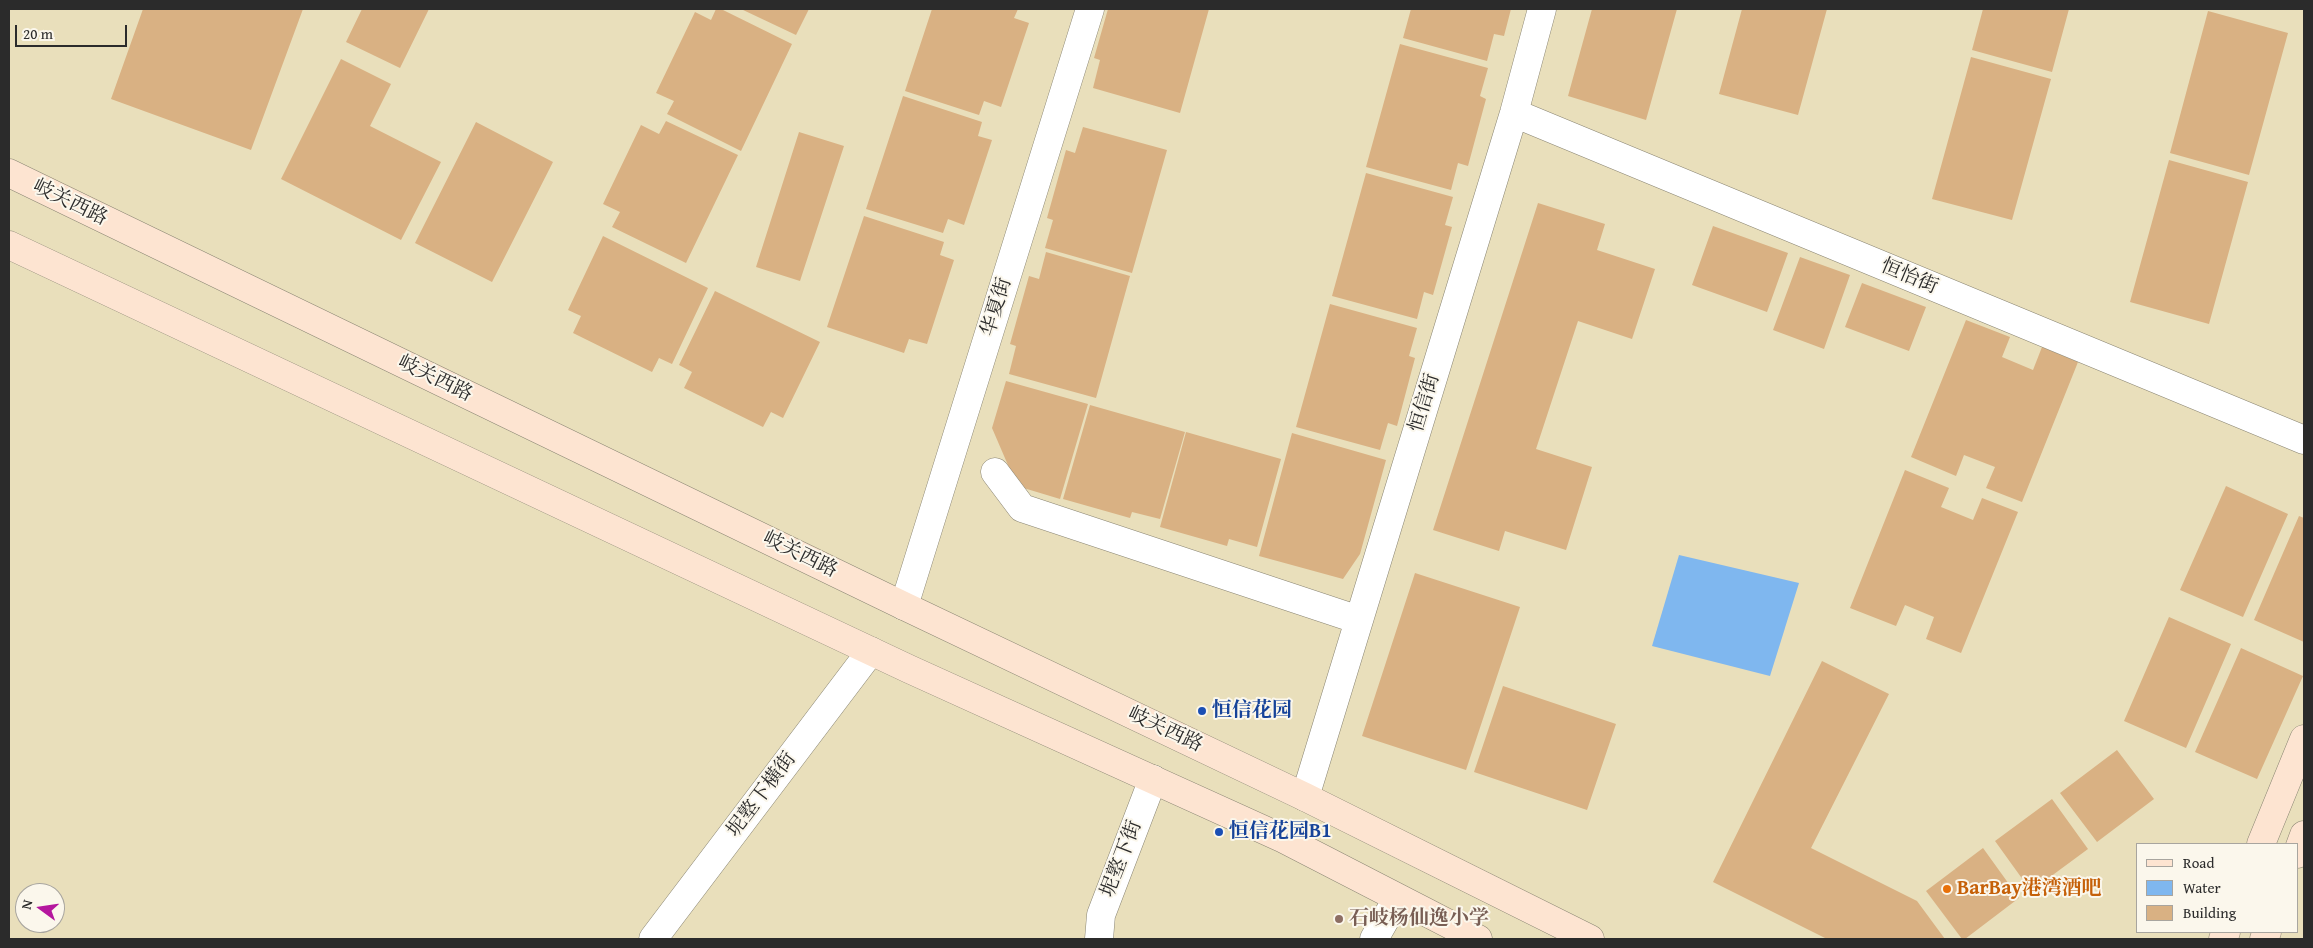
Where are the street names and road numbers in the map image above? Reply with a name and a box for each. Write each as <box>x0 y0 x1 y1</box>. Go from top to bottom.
street label: 岐关西路 <box>29 175 111 231</box>
street label: 恒怡街 <box>1877 254 1941 300</box>
street label: 华夏街 <box>977 275 1017 339</box>
street label: 岐关西路 <box>394 351 476 407</box>
street label: 恒信街 <box>1405 371 1445 435</box>
street label: 岐关西路 <box>759 527 841 583</box>
street label: 岐关西路 <box>1124 702 1206 758</box>
street label: 坭墪下橫街 <box>722 748 802 842</box>
street label: 坭墪下街 <box>1096 817 1148 901</box>

